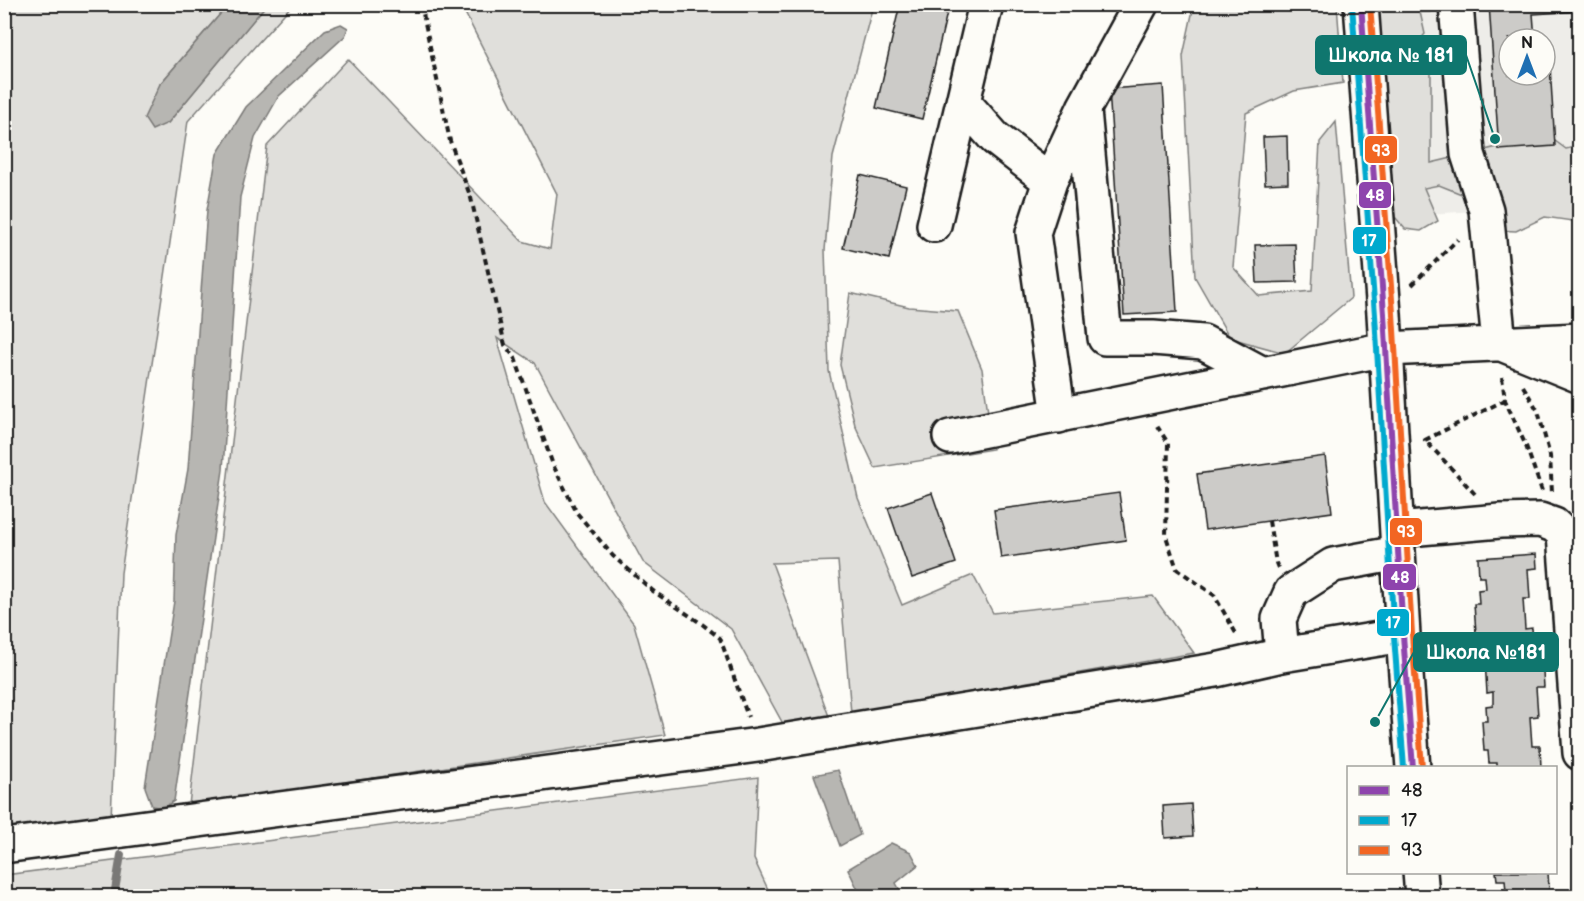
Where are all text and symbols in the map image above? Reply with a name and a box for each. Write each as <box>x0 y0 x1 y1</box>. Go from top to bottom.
north arrow <box>1497 27 1557 87</box>
text: N <box>1521 34 1533 53</box>
callout: Школа № 181 <box>1316 36 1466 74</box>
text: Школа № 181 <box>1328 44 1454 68</box>
line badge: 93 <box>1364 135 1398 164</box>
text: 93 <box>1372 142 1390 161</box>
line badge: 48 <box>1358 181 1392 209</box>
text: 48 <box>1365 187 1385 206</box>
line badge: 17 <box>1352 226 1387 255</box>
text: 17 <box>1361 232 1377 251</box>
line badge: 93 <box>1389 517 1423 546</box>
text: 93 <box>1397 523 1415 542</box>
line badge: 48 <box>1382 563 1417 591</box>
text: 48 <box>1390 569 1410 588</box>
line badge: 17 <box>1376 608 1410 637</box>
text: 17 <box>1385 614 1401 633</box>
callout: Школа №181 <box>1414 633 1558 671</box>
text: Школа №181 <box>1426 641 1546 665</box>
legend <box>1347 766 1557 874</box>
text: 48 <box>1401 780 1422 801</box>
text: 17 <box>1401 810 1417 831</box>
text: 93 <box>1401 840 1422 861</box>

